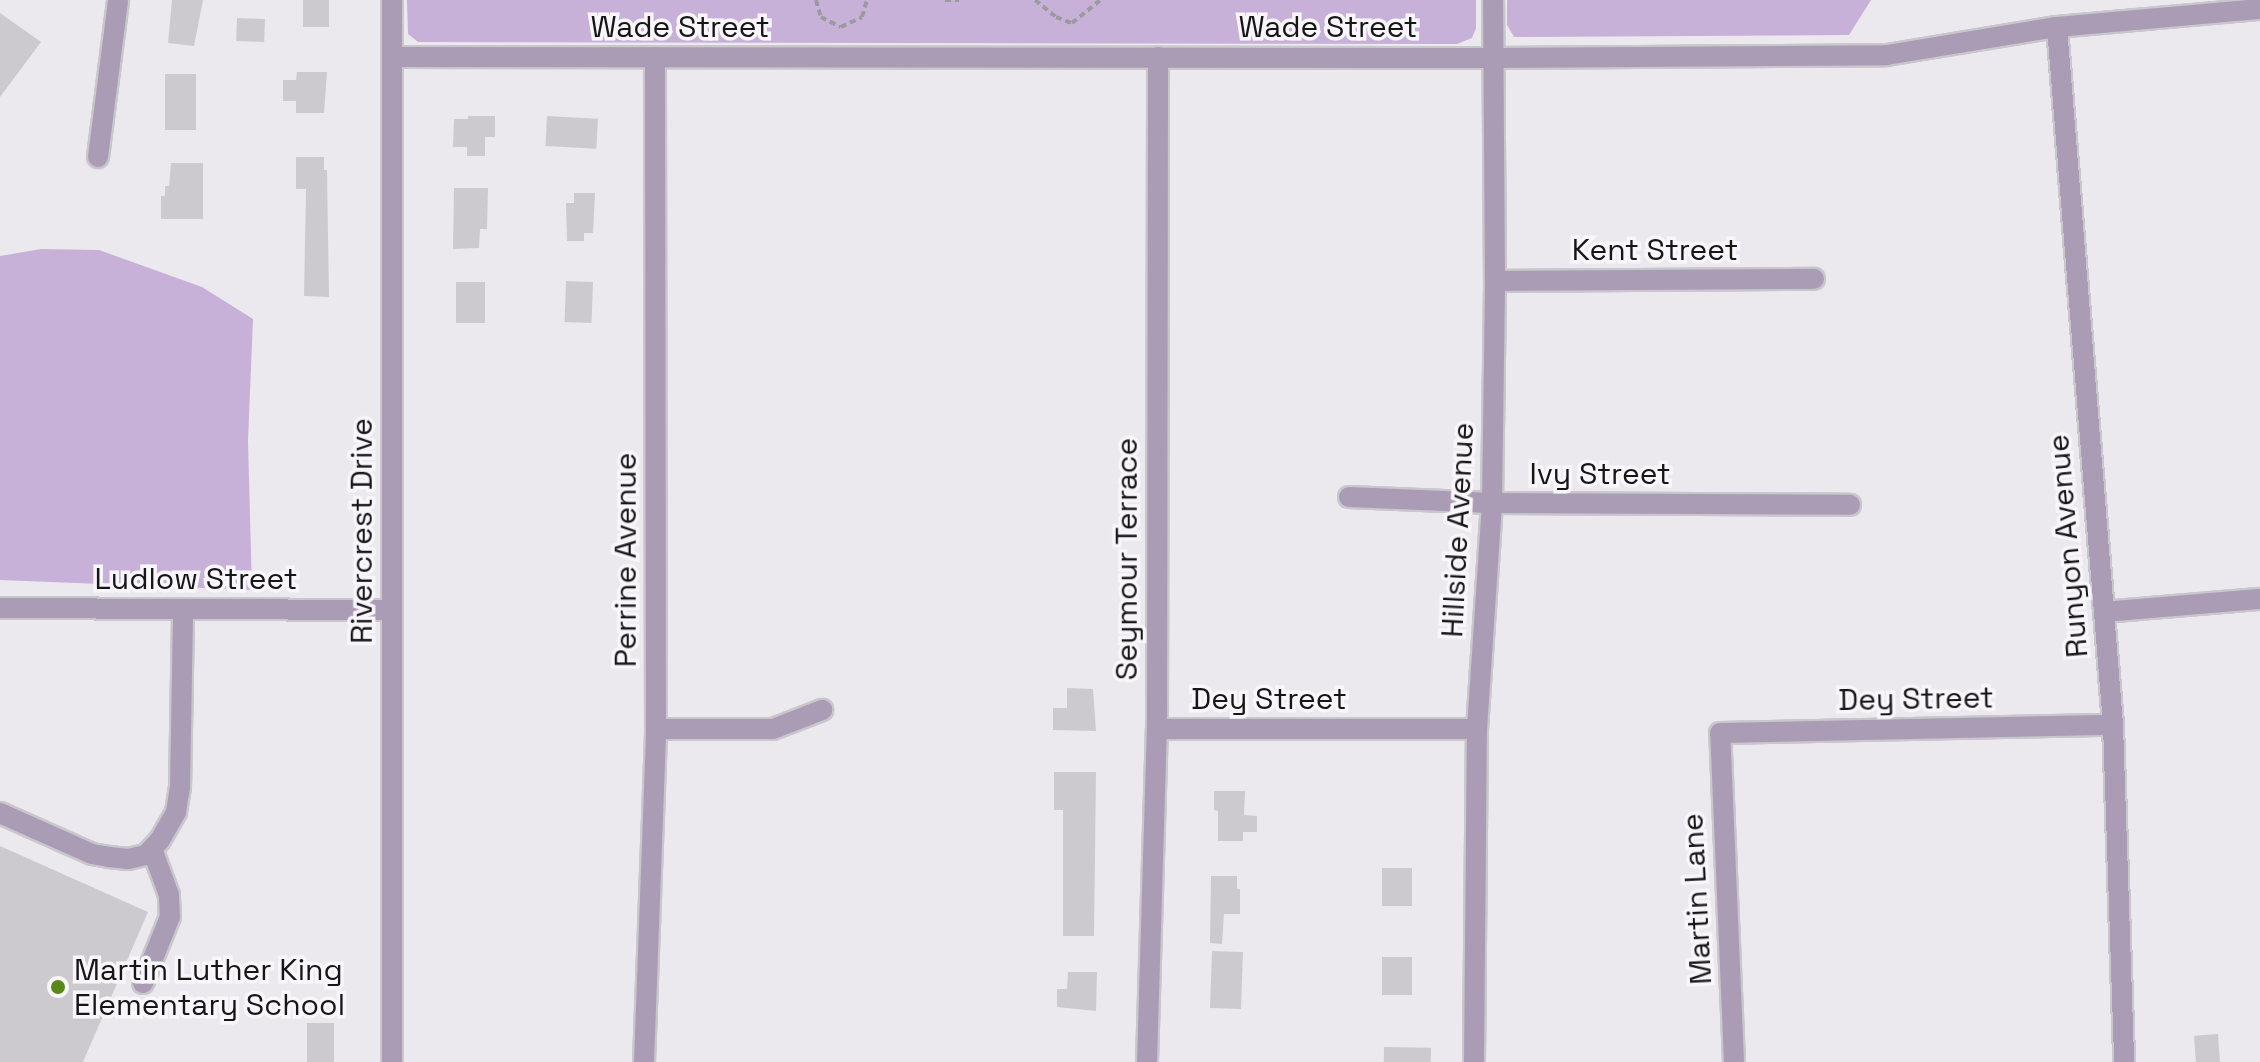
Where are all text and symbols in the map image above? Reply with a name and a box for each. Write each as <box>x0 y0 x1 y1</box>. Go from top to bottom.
street label: Wade Street <box>590 9 770 45</box>
street label: Wade Street <box>1238 9 1418 45</box>
street label: Kent Street <box>1572 232 1738 268</box>
street label: Rivercrest Drive <box>344 418 380 644</box>
street label: Hillside Avenue <box>1434 421 1482 639</box>
street label: Runyon Avenue <box>2040 433 2096 659</box>
street label: Seymour Terrace <box>1109 437 1145 681</box>
street label: Perrine Avenue <box>608 452 644 668</box>
street label: Ivy Street <box>1529 456 1671 492</box>
street label: Ludlow Street <box>95 561 297 597</box>
street label: Dey Street <box>1838 680 1994 718</box>
street label: Dey Street <box>1191 681 1347 717</box>
street label: Martin Lane <box>1675 812 1719 986</box>
place label: Martin Luther King Elementary School <box>74 952 345 1022</box>
marker: Martin Luther King Elementary School <box>49 978 67 996</box>

